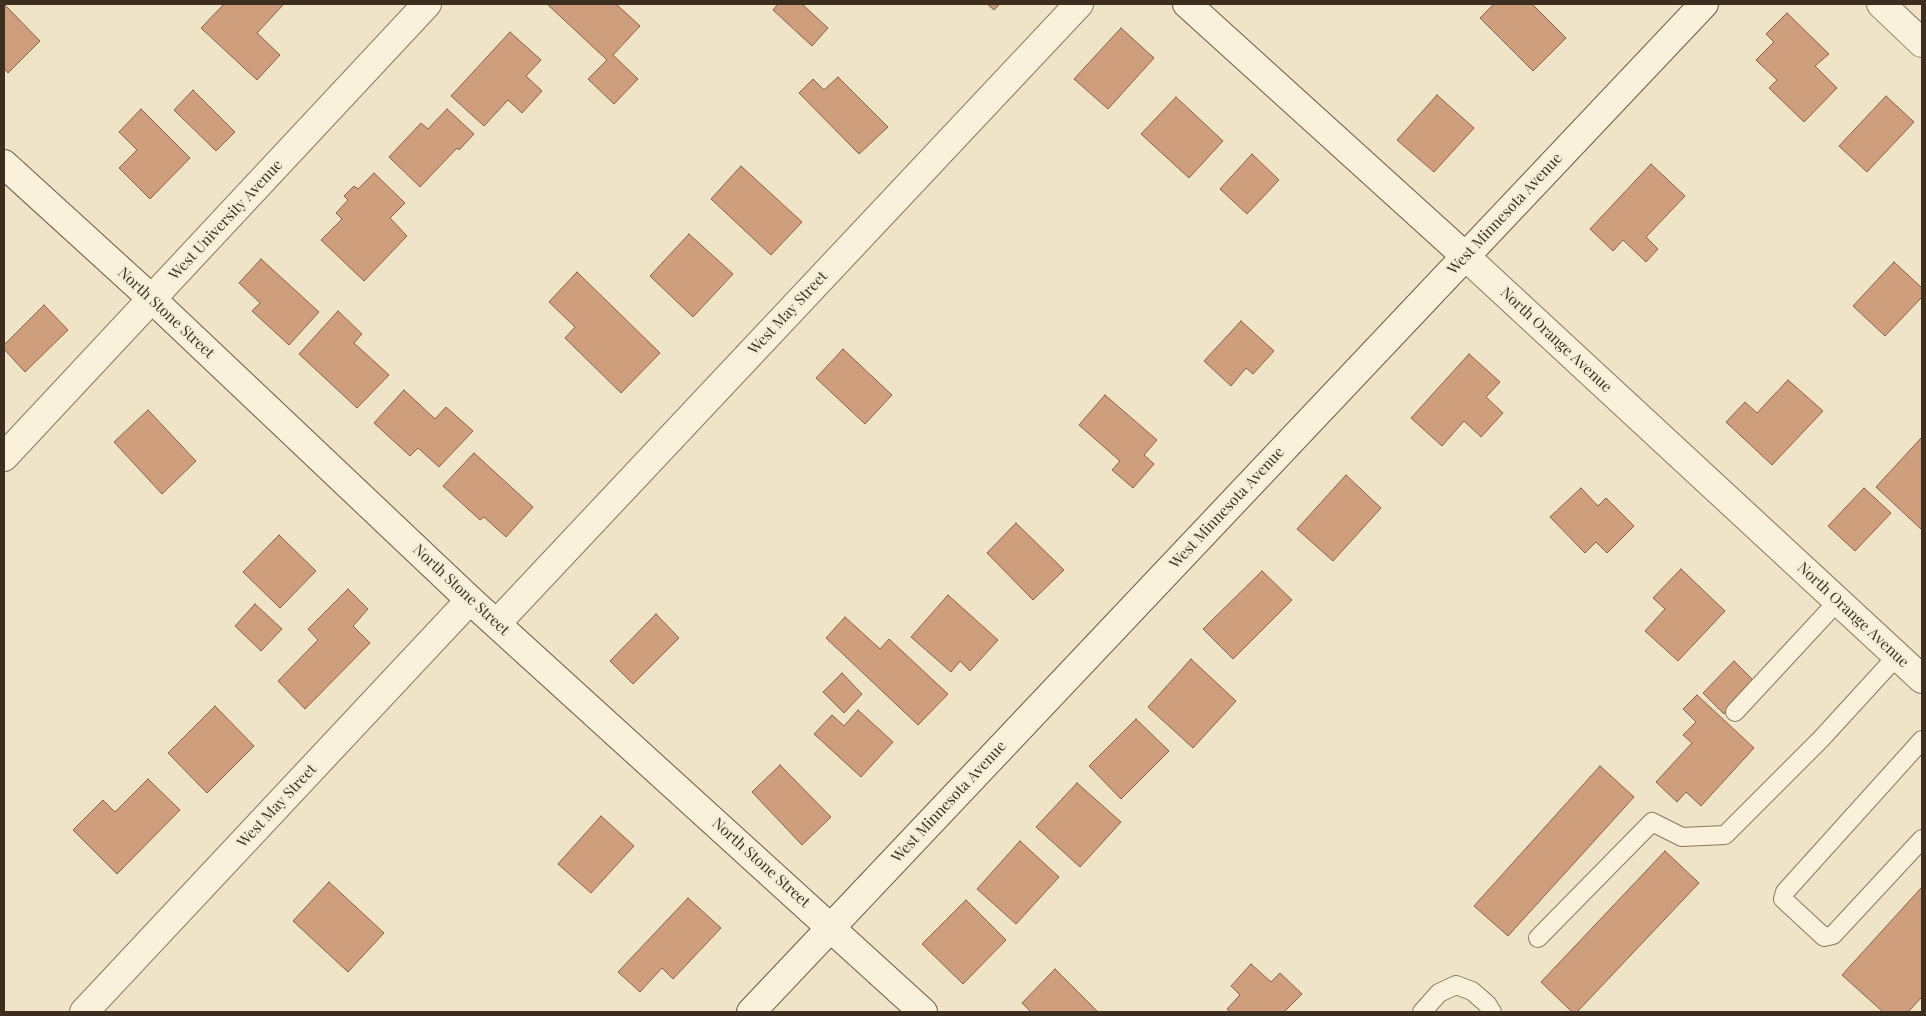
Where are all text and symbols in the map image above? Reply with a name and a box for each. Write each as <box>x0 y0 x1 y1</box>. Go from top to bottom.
street label: West Minnesota Avenue <box>1444 149 1566 279</box>
street label: West University Avenue <box>166 156 286 284</box>
street label: North Stone Street <box>114 264 218 362</box>
street label: West May Street <box>745 267 831 359</box>
street label: North Orange Avenue <box>1497 284 1615 396</box>
street label: West Minnesota Avenue <box>1166 443 1288 573</box>
street label: North Stone Street <box>409 541 513 639</box>
street label: North Orange Avenue <box>1794 559 1912 671</box>
street label: West Minnesota Avenue <box>888 737 1010 867</box>
street label: West May Street <box>234 760 320 852</box>
street label: North Stone Street <box>708 814 814 912</box>

